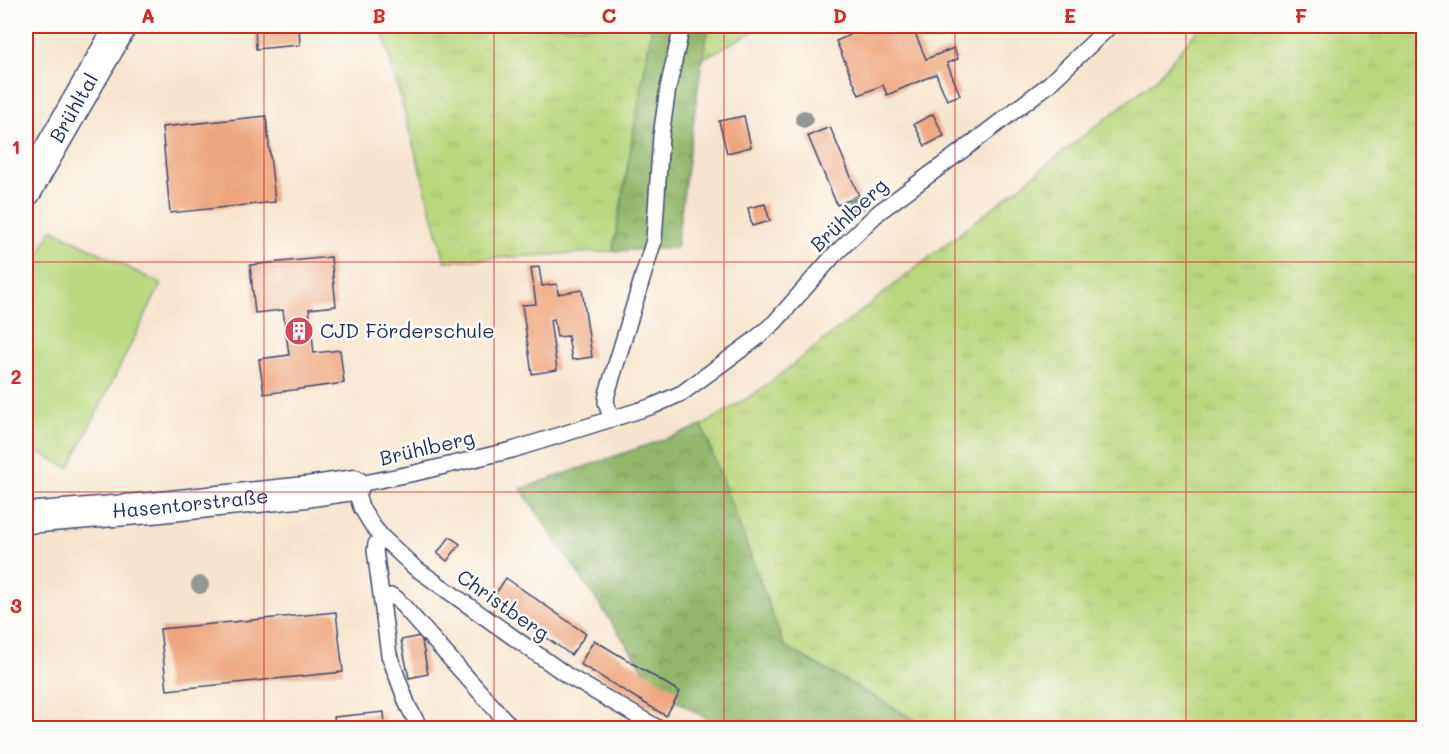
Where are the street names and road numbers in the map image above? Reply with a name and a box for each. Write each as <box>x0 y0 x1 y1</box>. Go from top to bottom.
street label: Brühltal <box>43 68 103 147</box>
street label: Brühlberg <box>804 172 892 257</box>
street label: Brühlberg <box>377 424 477 471</box>
street label: Hasentorstraße <box>111 482 270 523</box>
street label: Christberg <box>452 563 555 646</box>

